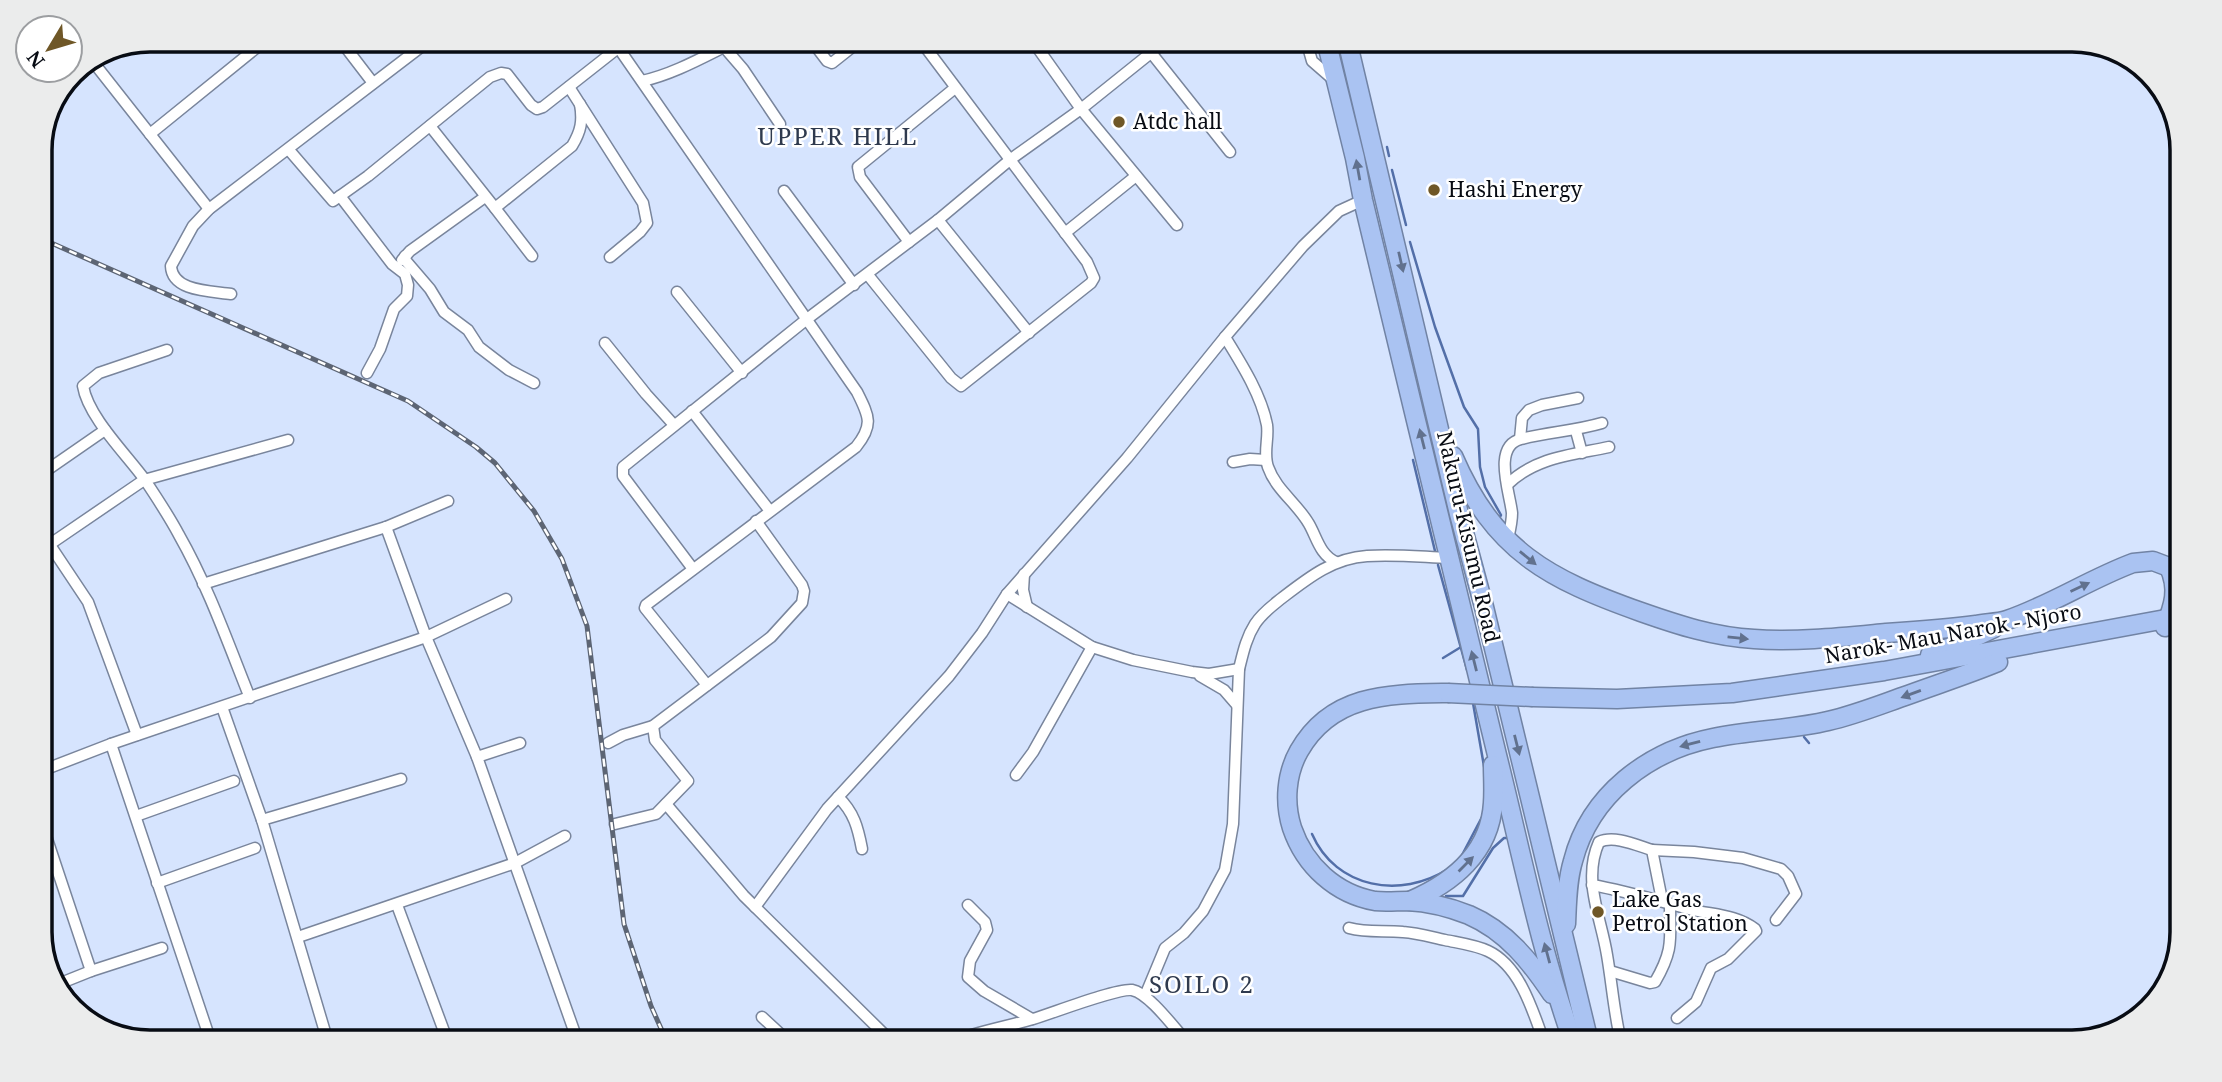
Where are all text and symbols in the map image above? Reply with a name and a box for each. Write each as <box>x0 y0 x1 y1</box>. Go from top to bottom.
north arrow <box>14 14 84 84</box>
text: N <box>21 46 50 73</box>
place label: Atdc hall <box>1133 107 1223 135</box>
marker: Atdc hall <box>1111 114 1127 130</box>
district label: UPPER HILL <box>758 119 918 152</box>
one-way arrow <box>1352 159 1363 181</box>
place label: Hashi Energy <box>1448 175 1583 203</box>
marker: Hashi Energy <box>1426 182 1442 198</box>
one-way arrow <box>1395 251 1406 273</box>
one-way arrow <box>1416 428 1427 450</box>
street label: Nakuru-Kisumu Road <box>1431 428 1507 646</box>
one-way arrow <box>1518 550 1536 565</box>
one-way arrow <box>2070 581 2090 592</box>
street label: Narok- Mau Narok - Njoro <box>1822 597 2084 669</box>
one-way arrow <box>1727 632 1749 643</box>
one-way arrow <box>1468 650 1479 672</box>
one-way arrow <box>1900 689 1921 700</box>
one-way arrow <box>1512 735 1523 757</box>
one-way arrow <box>1679 739 1701 750</box>
one-way arrow <box>1458 856 1475 873</box>
place label: Lake Gas Petrol Station <box>1612 885 1748 937</box>
marker: Lake Gas Petrol Station <box>1590 904 1606 920</box>
one-way arrow <box>1541 942 1552 964</box>
district label: SOILO 2 <box>1149 967 1255 1000</box>

